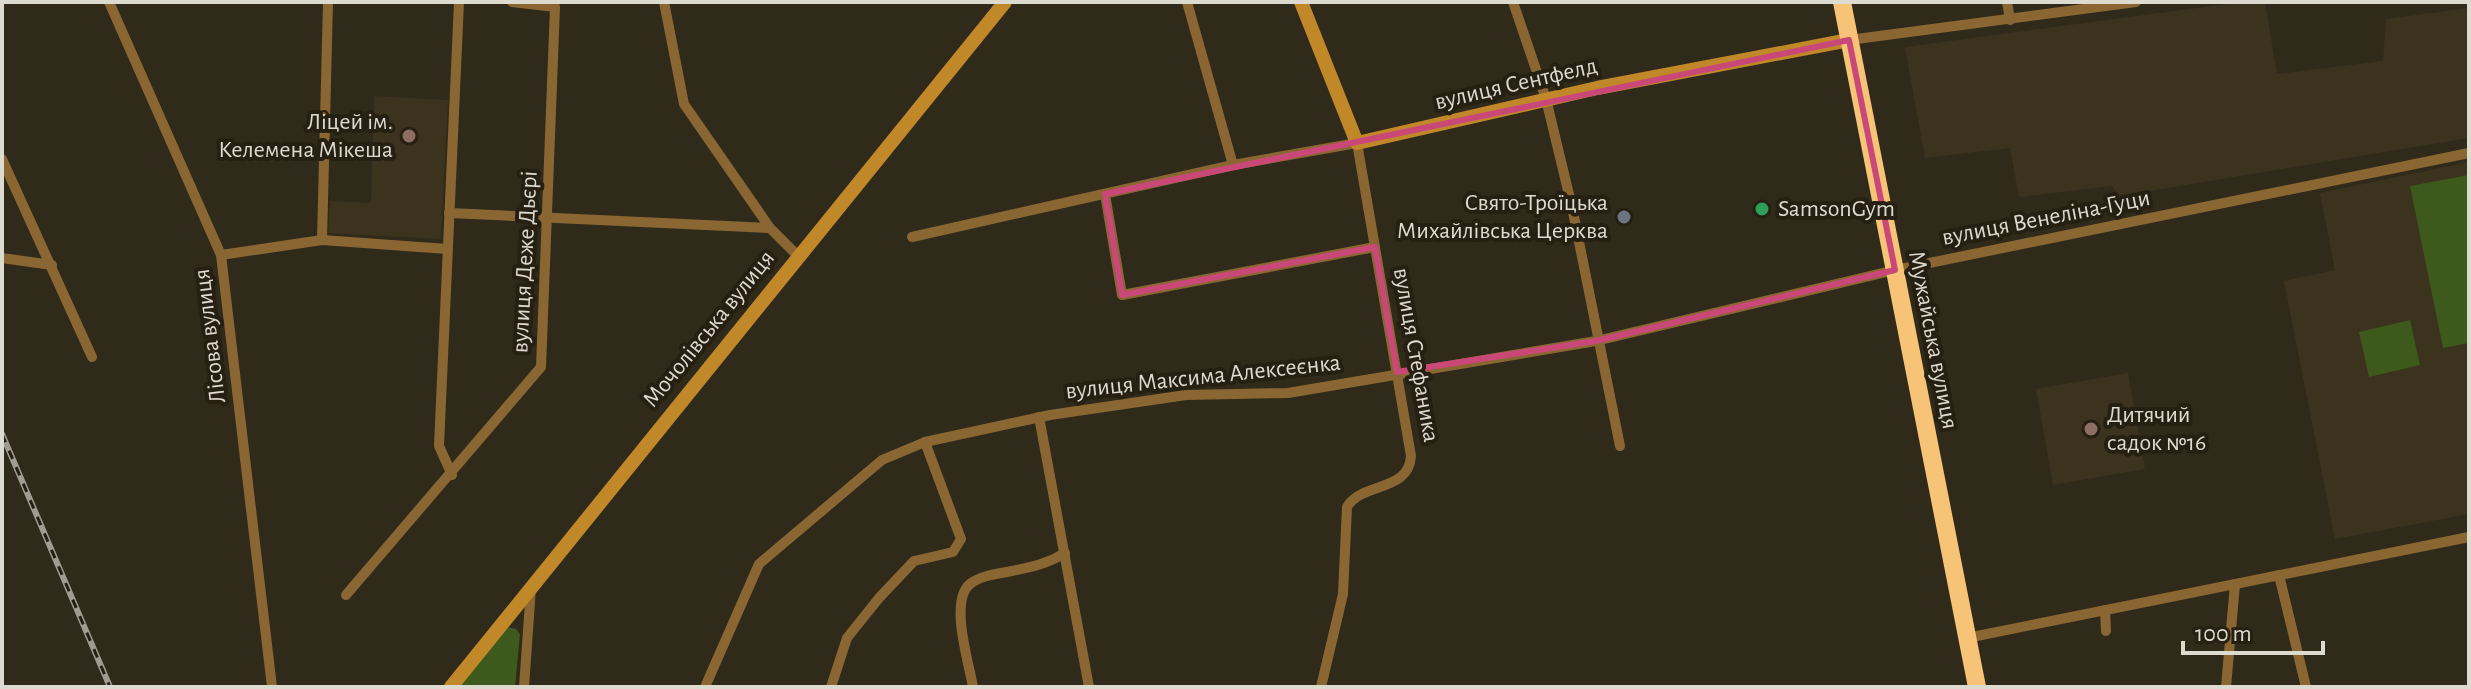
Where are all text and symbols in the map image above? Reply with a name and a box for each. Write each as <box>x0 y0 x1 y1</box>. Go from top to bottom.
street label: вулиця Сентфелд <box>1432 54 1600 114</box>
place label: Ліцей ім. Келемена Мікеша <box>218 110 393 162</box>
marker: Ліцей ім. Келемена Мікеша <box>400 127 418 145</box>
street label: вулиця Деже Дьєрі <box>508 170 542 354</box>
street label: вулиця Венеліна-Гуци <box>1940 186 2152 250</box>
place label: Свято-Троїцька Михайлівська Церква <box>1397 191 1608 243</box>
place label: SamsonGym <box>1778 197 1895 221</box>
marker: SamsonGym <box>1753 200 1771 218</box>
marker: Свято-Троїцька Михайлівська Церква <box>1615 208 1633 226</box>
street label: Мочолівська вулиця <box>639 246 779 412</box>
street label: Мужайська вулиця <box>1904 249 1962 431</box>
street label: вулиця Стефаника <box>1389 266 1443 444</box>
street label: Лісова вулиця <box>190 267 230 405</box>
street label: вулиця Максима Алексеєнка <box>1064 351 1342 403</box>
place label: Дитячий садок №16 <box>2107 403 2206 455</box>
marker: Дитячий садок №16 <box>2082 420 2100 438</box>
scale bar <box>2183 605 2323 655</box>
text: 100 m <box>2195 622 2252 646</box>

